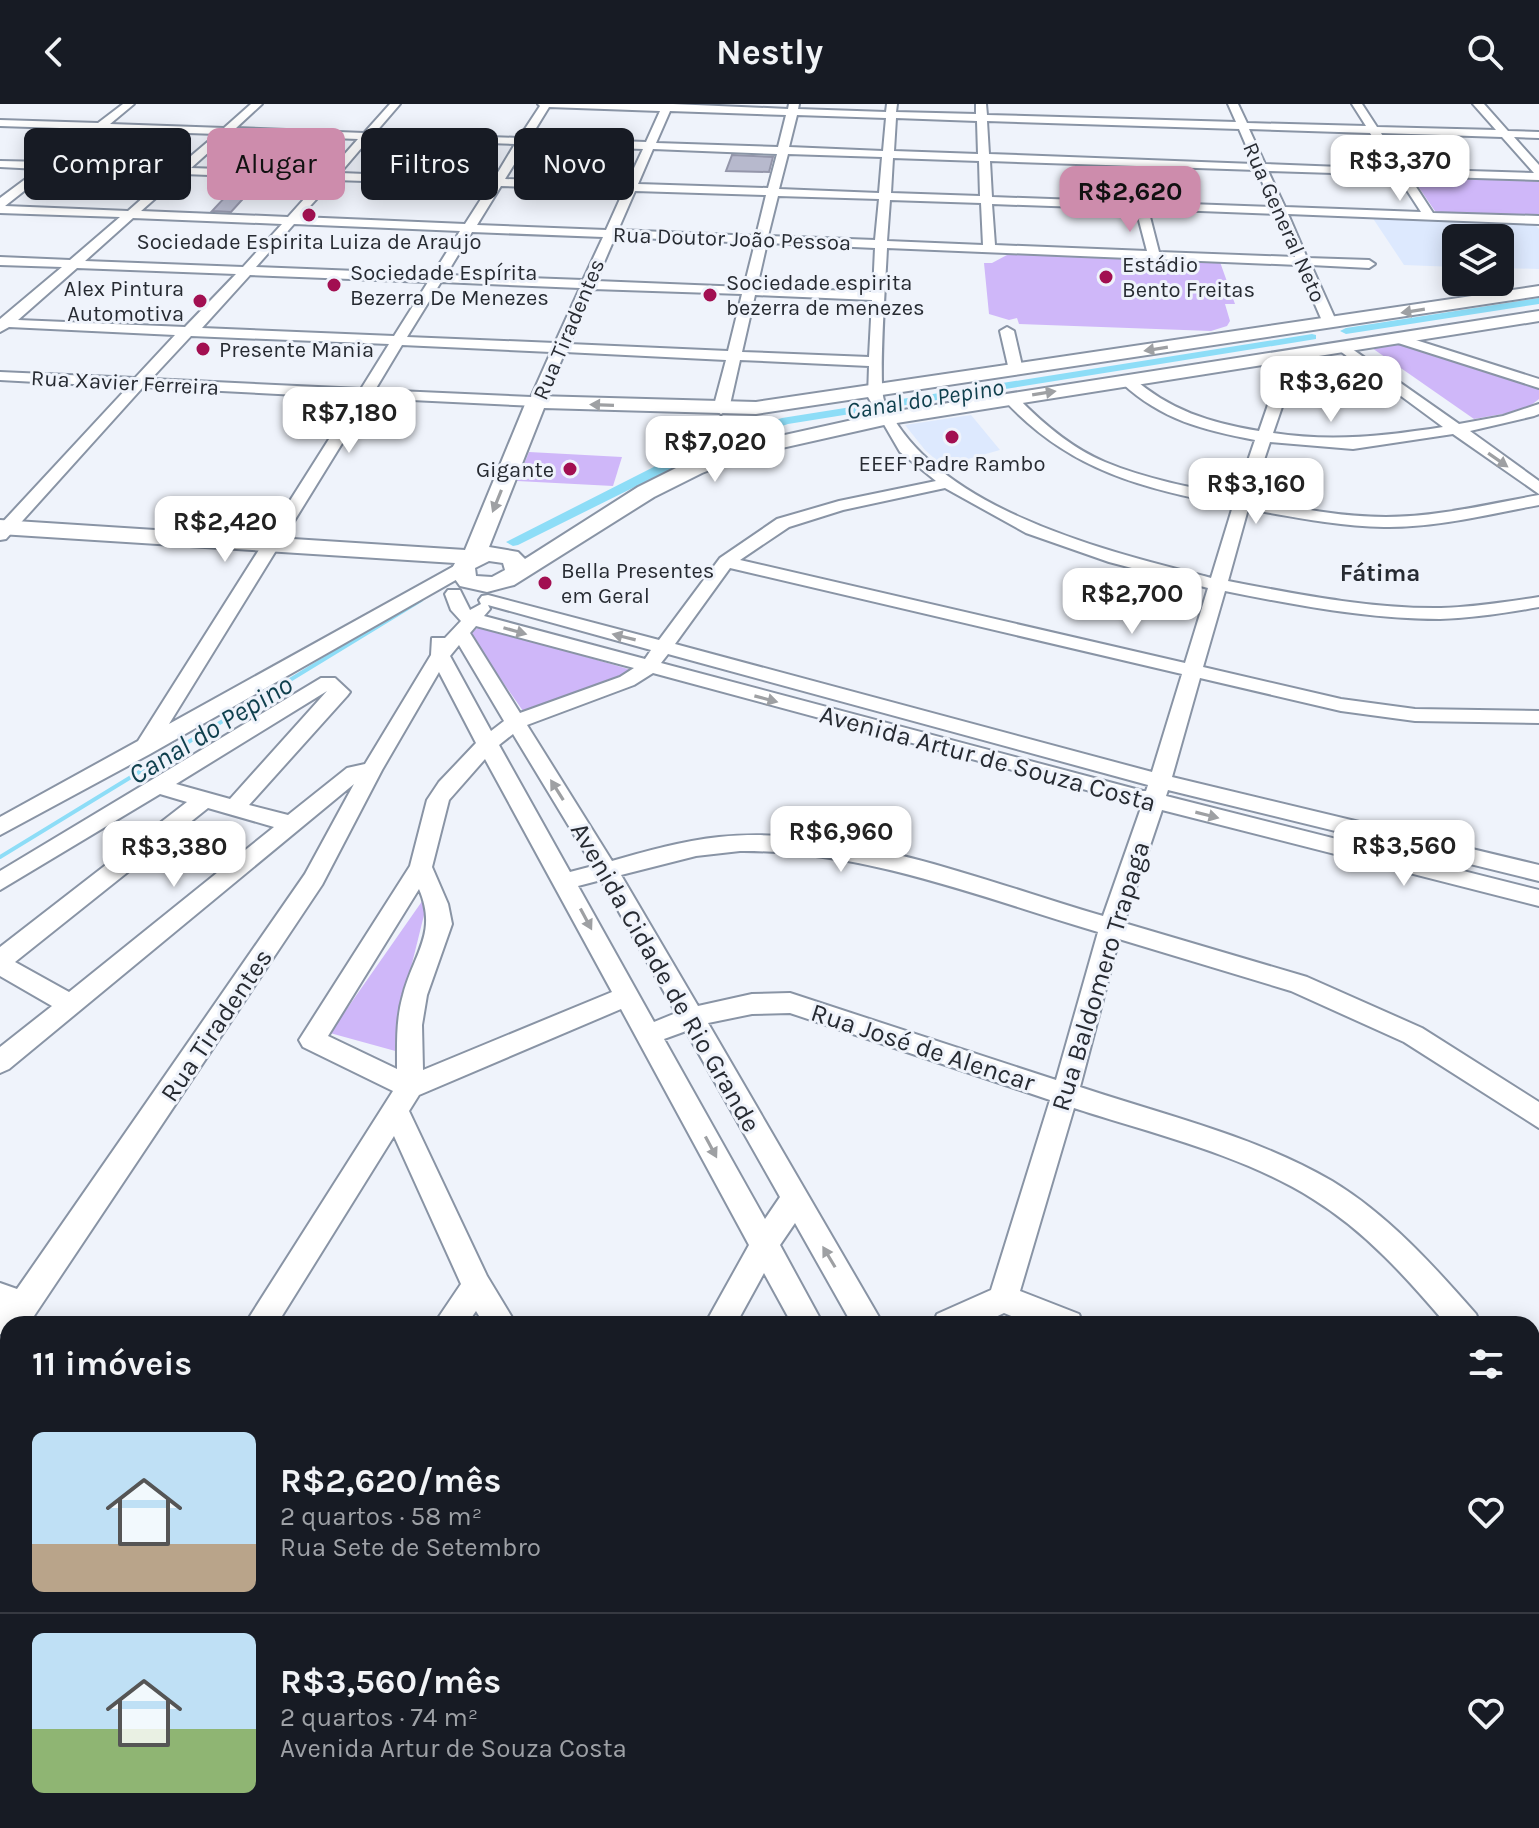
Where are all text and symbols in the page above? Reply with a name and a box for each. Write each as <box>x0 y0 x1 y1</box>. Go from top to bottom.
icon: back <box>32 30 76 74</box>
icon: search <box>1463 30 1507 74</box>
text: Nestly <box>716 31 823 73</box>
chip: Comprar <box>24 128 191 200</box>
chip: Alugar <box>207 128 345 200</box>
chip: Filtros <box>361 128 498 200</box>
chip: Novo <box>514 128 634 200</box>
pin: R$3,370 <box>1326 135 1474 203</box>
street label: Rua General Neto <box>1237 138 1331 306</box>
text: R$3,370 <box>1349 145 1451 176</box>
pin: R$2,620 <box>1056 166 1204 234</box>
text: R$2,620 <box>1078 176 1182 207</box>
marker: Sociedade Espirita Luiza de Araujo <box>300 206 318 224</box>
street label: Rua Doutor João Pessoa <box>612 222 852 256</box>
map controls <box>1442 224 1514 296</box>
button: layers <box>1442 224 1514 296</box>
place label: Sociedade Espirita Luiza de Araujo <box>136 229 482 255</box>
place label: Estádio Bento Freitas <box>1122 252 1255 303</box>
street label: Rua Tiradentes <box>528 255 610 404</box>
place label: Sociedade Espírita Bezerra De Menezes <box>350 260 549 311</box>
marker: Estádio Bento Freitas <box>1097 268 1115 286</box>
place label: Sociedade espirita bezerra de menezes <box>726 270 925 321</box>
place label: Alex Pintura Automotiva <box>64 276 184 327</box>
marker: Sociedade Espírita Bezerra De Menezes <box>325 276 343 294</box>
marker: Sociedade espirita bezerra de menezes <box>701 286 719 304</box>
marker: Alex Pintura Automotiva <box>191 292 209 310</box>
one-way arrow <box>1400 305 1425 317</box>
place label: Presente Mania <box>219 337 374 363</box>
marker: Presente Mania <box>194 340 212 358</box>
one-way arrow <box>1143 343 1168 356</box>
pin: R$3,620 <box>1257 356 1405 424</box>
street label: Rua Xavier Ferreira <box>30 365 220 401</box>
text: R$3,620 <box>1278 366 1384 397</box>
water label: Canal do Pepino <box>844 373 1006 425</box>
pin: R$7,180 <box>275 387 423 455</box>
one-way arrow <box>1032 387 1057 399</box>
text: R$7,180 <box>301 397 397 428</box>
one-way arrow <box>589 398 614 411</box>
pin: R$7,020 <box>641 416 789 484</box>
text: R$7,020 <box>664 426 766 457</box>
marker: EEEF Padre Rambo <box>943 428 961 446</box>
place label: EEEF Padre Rambo <box>859 451 1045 477</box>
one-way arrow <box>1488 452 1509 467</box>
place label: Gigante <box>476 457 554 483</box>
pin: R$3,160 <box>1182 458 1330 526</box>
marker: Gigante <box>561 460 579 478</box>
text: R$3,160 <box>1207 468 1305 499</box>
one-way arrow <box>490 489 503 513</box>
pin: R$2,420 <box>151 496 299 564</box>
text: R$2,420 <box>173 506 277 537</box>
place label: Bella Presentes em Geral <box>561 558 714 609</box>
district label: Fátima <box>1340 559 1420 587</box>
pin: R$2,700 <box>1058 568 1206 636</box>
marker: Bella Presentes em Geral <box>536 574 554 592</box>
text: R$2,700 <box>1081 578 1183 609</box>
one-way arrow <box>503 625 527 638</box>
one-way arrow <box>611 630 636 642</box>
water label: Canal do Pepino <box>122 668 298 791</box>
one-way arrow <box>753 694 778 706</box>
street label: Avenida Artur de Souza Costa <box>816 699 1159 818</box>
one-way arrow <box>551 779 565 801</box>
pin: R$6,960 <box>767 806 915 874</box>
one-way arrow <box>1194 809 1219 821</box>
text: R$6,960 <box>788 816 894 847</box>
street label: Avenida Cidade de Rio Grande <box>564 817 767 1138</box>
pin: R$3,560 <box>1330 820 1478 888</box>
pin: R$3,380 <box>100 821 248 889</box>
text: R$3,560 <box>1352 830 1456 861</box>
text: R$3,380 <box>121 831 227 862</box>
street label: Rua Baldomero Trapaga <box>1045 838 1156 1115</box>
one-way arrow <box>578 908 592 930</box>
street label: Rua Tiradentes <box>154 943 279 1108</box>
street label: Rua José de Alencar <box>807 997 1039 1098</box>
one-way arrow <box>704 1136 718 1158</box>
one-way arrow <box>822 1246 836 1268</box>
icon: filters <box>1464 1342 1508 1386</box>
text: 11 imóveis <box>32 1344 192 1384</box>
text: R$2,620/mês <box>280 1461 501 1501</box>
icon: home <box>96 1464 192 1560</box>
icon: heart <box>1464 1490 1508 1534</box>
text: 2 quartos · 58 m² <box>280 1501 482 1532</box>
text: Rua Sete de Setembro <box>280 1532 541 1563</box>
text: R$3,560/mês <box>280 1662 501 1702</box>
icon: home <box>96 1665 192 1761</box>
icon: heart <box>1464 1691 1508 1735</box>
text: 2 quartos · 74 m² <box>280 1702 478 1733</box>
text: Avenida Artur de Souza Costa <box>280 1733 627 1764</box>

